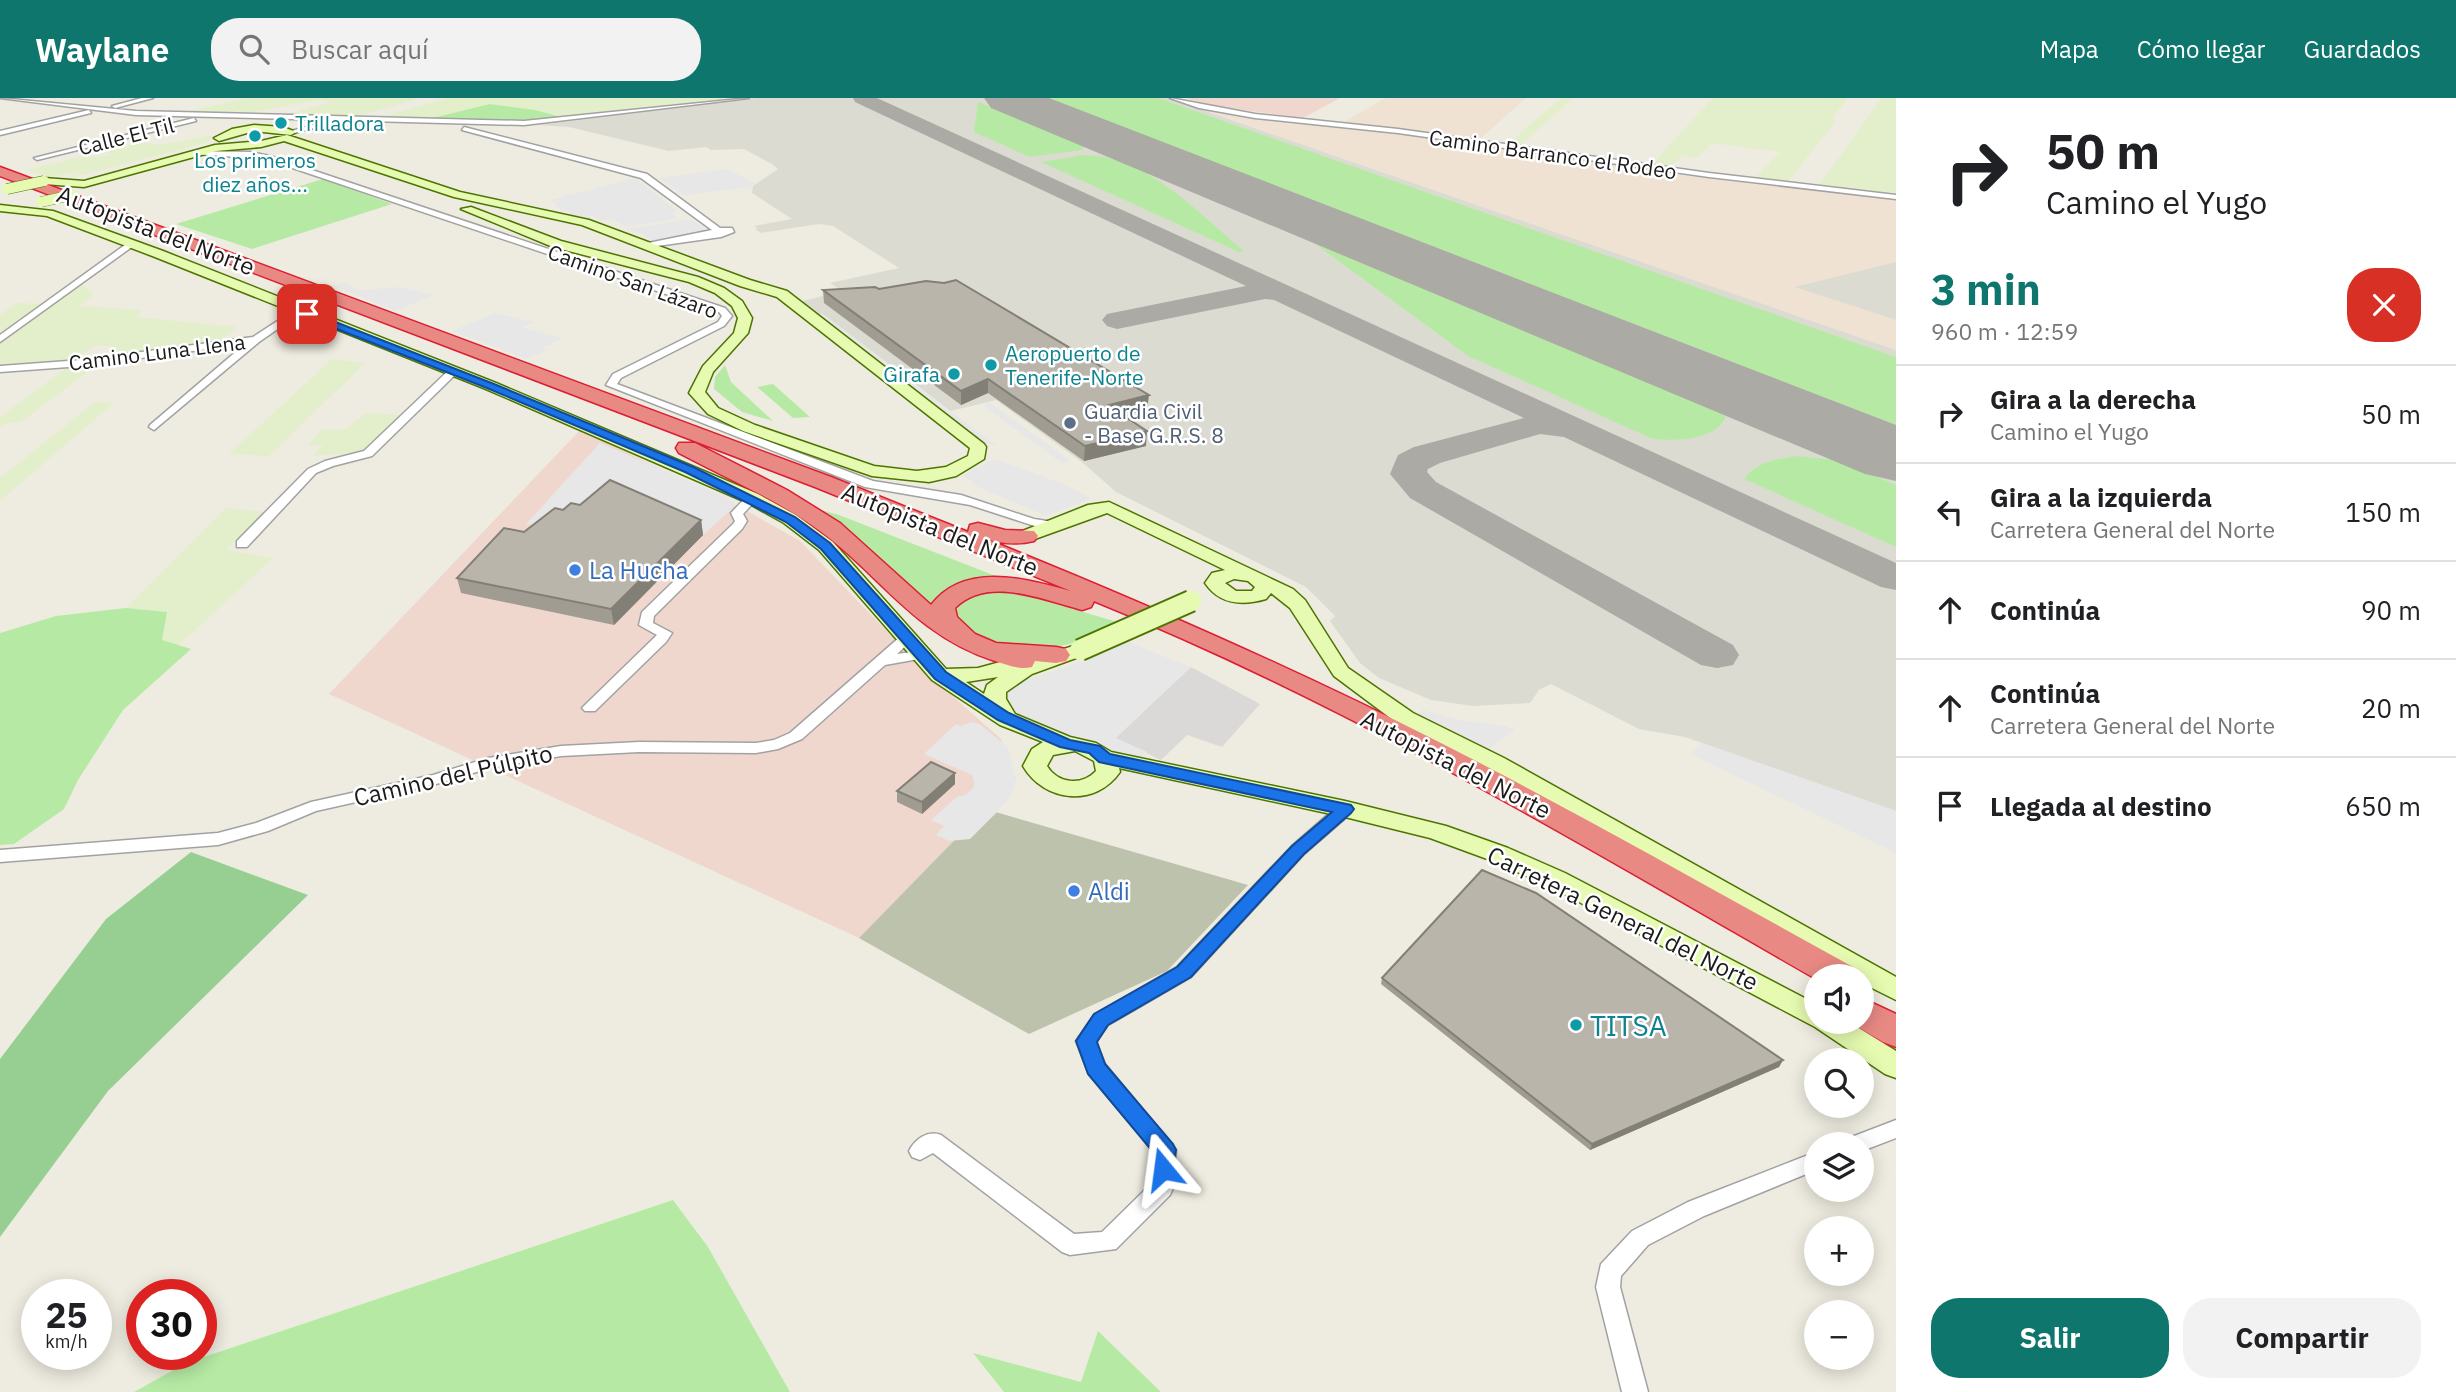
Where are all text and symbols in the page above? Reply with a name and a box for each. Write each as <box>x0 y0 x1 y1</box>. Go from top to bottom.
search box <box>211 18 701 81</box>
text: Waylane <box>35 28 169 71</box>
icon: search <box>235 30 273 68</box>
text: Buscar aquí <box>291 32 429 66</box>
text: Mapa <box>2040 33 2099 65</box>
text: Cómo llegar <box>2137 33 2265 65</box>
text: Guardados <box>2303 33 2421 65</box>
place label: Trilladora <box>295 109 384 137</box>
street label: Calle El Til <box>75 110 177 161</box>
marker: Trilladora <box>273 115 289 131</box>
text: 50 m <box>2046 119 2160 182</box>
street label: Camino Barranco el Rodeo <box>1427 123 1679 185</box>
icon: right <box>1931 126 2022 217</box>
marker: Los primeros diez años... <box>247 128 263 144</box>
place label: Los primeros diez años... <box>194 146 316 198</box>
street label: Autopista del Norte <box>53 178 259 282</box>
text: Camino el Yugo <box>2046 181 2267 223</box>
street label: Camino San Lázaro <box>544 237 722 325</box>
text: 3 min <box>1931 262 2041 317</box>
button: close <box>2347 268 2421 342</box>
pin <box>277 284 337 344</box>
icon: arrive <box>288 295 326 333</box>
text: 960 m · 12:59 <box>1931 316 2078 346</box>
street label: Camino Luna Llena <box>67 327 247 377</box>
place label: Aeropuerto de Tenerife-Norte <box>1005 339 1144 391</box>
marker: Aeropuerto de Tenerife-Norte <box>983 357 999 373</box>
place label: Girafa <box>883 360 940 388</box>
marker: Girafa <box>946 366 962 382</box>
text: Gira a la derecha <box>1990 382 2196 416</box>
icon: right <box>1931 395 1969 433</box>
place label: Guardia Civil - Base G.R.S. 8 <box>1084 397 1224 449</box>
text: 50 m <box>2361 397 2421 431</box>
marker: Guardia Civil - Base G.R.S. 8 <box>1062 415 1078 431</box>
text: Camino el Yugo <box>1990 416 2149 446</box>
street label: Autopista del Norte <box>837 475 1043 583</box>
text: Gira a la izquierda <box>1990 480 2212 514</box>
icon: left <box>1931 493 1969 531</box>
text: 150 m <box>2345 495 2421 529</box>
text: Carretera General del Norte <box>1990 514 2275 544</box>
place label: La Hucha <box>589 554 689 586</box>
marker: La Hucha <box>567 562 583 578</box>
icon: ahead <box>1931 591 1969 629</box>
text: Continúa <box>1990 593 2100 627</box>
text: 90 m <box>2361 593 2421 627</box>
text: Continúa <box>1990 676 2100 710</box>
icon: ahead <box>1931 689 1969 727</box>
text: 20 m <box>2361 691 2421 725</box>
street label: Autopista del Norte <box>1356 702 1556 826</box>
text: Carretera General del Norte <box>1990 710 2275 740</box>
street label: Camino del Púlpito <box>350 737 556 813</box>
icon: arrive <box>1931 787 1969 825</box>
text: Llegada al destino <box>1990 789 2212 823</box>
text: 650 m <box>2345 789 2421 823</box>
street label: Carretera General del Norte <box>1482 838 1764 998</box>
place label: Aldi <box>1088 875 1130 907</box>
marker: Aldi <box>1066 883 1082 899</box>
map controls <box>1804 964 1874 1370</box>
button: sound <box>1804 964 1874 1034</box>
place label: TITSA <box>1590 1007 1667 1044</box>
marker: TITSA <box>1568 1017 1584 1033</box>
button: search <box>1804 1048 1874 1118</box>
position arrow <box>1126 1132 1200 1206</box>
button: layers <box>1804 1132 1874 1202</box>
button: + <box>1804 1216 1874 1286</box>
speed limit sign: 30 <box>126 1279 217 1370</box>
text: 25 <box>45 1292 88 1338</box>
button: Salir <box>1931 1298 2169 1378</box>
button: Compartir <box>2183 1298 2421 1378</box>
button: − <box>1804 1300 1874 1370</box>
text: km/h <box>45 1330 88 1353</box>

